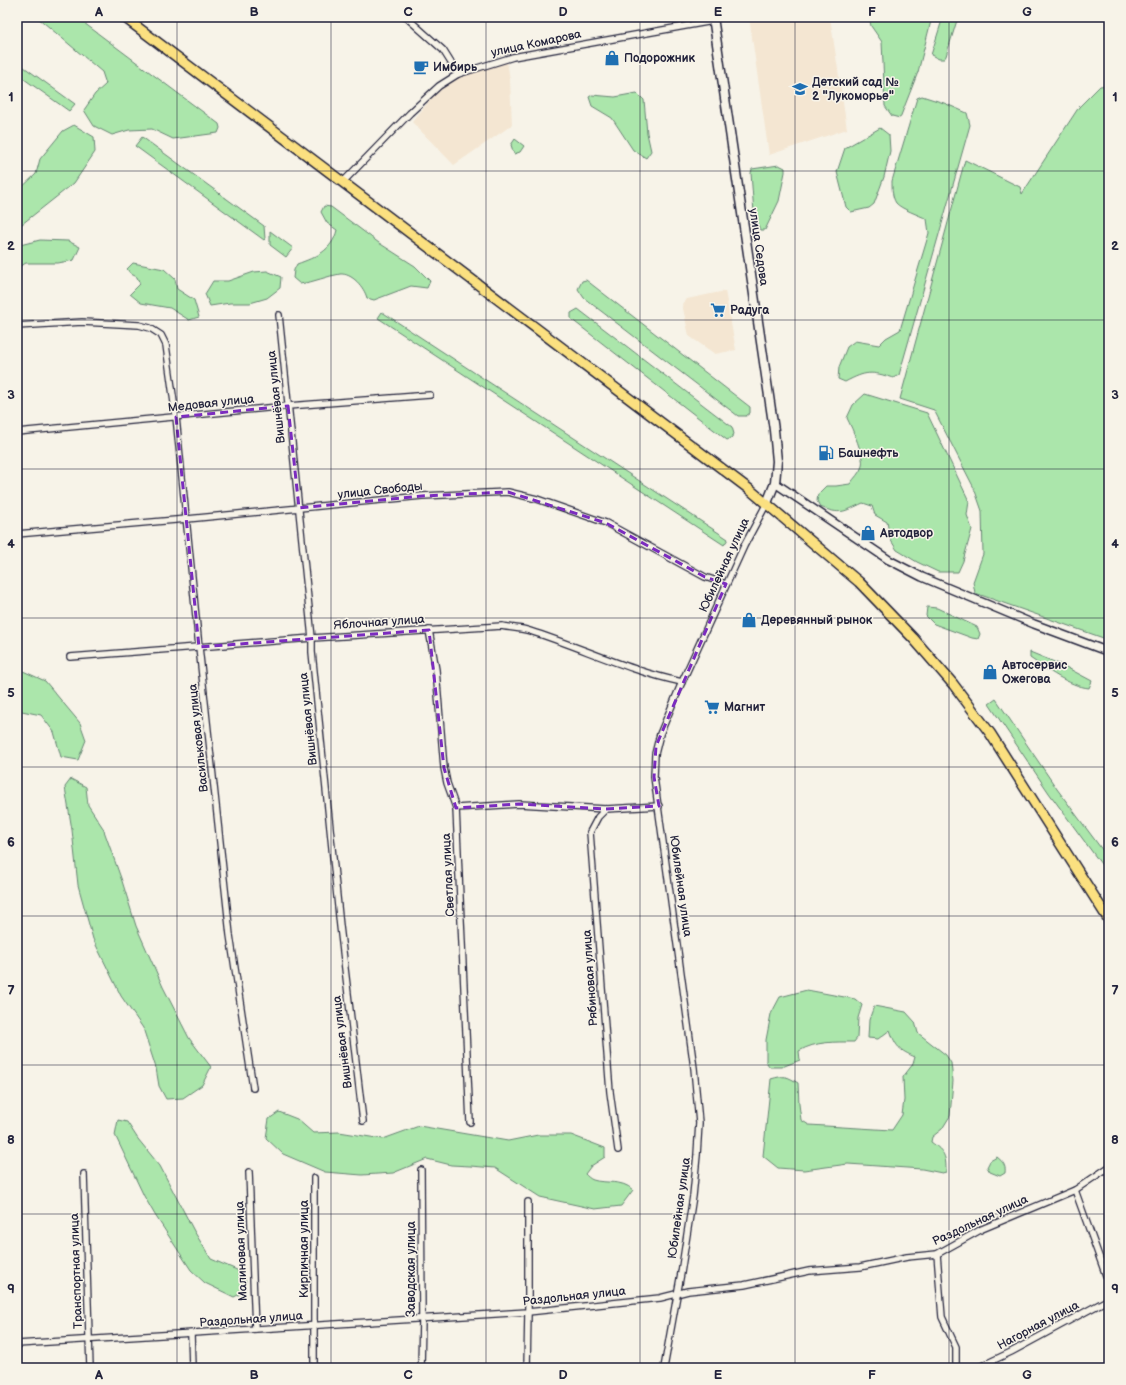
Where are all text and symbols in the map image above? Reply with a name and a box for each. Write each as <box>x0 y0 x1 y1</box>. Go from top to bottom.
text: A <box>94 4 103 20</box>
text: B <box>249 4 259 20</box>
text: C <box>403 4 413 20</box>
text: D <box>558 4 568 20</box>
text: E <box>714 4 723 20</box>
text: F <box>868 4 876 20</box>
text: G <box>1022 4 1032 20</box>
street label: улица Комарова <box>490 27 583 60</box>
shop icon: Подорожник <box>603 49 621 67</box>
place label: Подорожник <box>624 51 695 66</box>
cafe icon: Имбирь <box>412 58 430 76</box>
place label: Имбирь <box>433 60 478 75</box>
place label: Детский сад № 2 "Лукоморье" <box>812 75 899 104</box>
school or university icon: Детский сад № 2 "Лукоморье" <box>791 80 809 98</box>
text: 1 <box>8 89 14 105</box>
text: 1 <box>1112 89 1118 105</box>
street label: улица Седова <box>746 207 771 287</box>
text: 2 <box>7 238 15 254</box>
text: 2 <box>1111 238 1119 254</box>
supermarket icon: Радуга <box>709 301 727 319</box>
place label: Радуга <box>730 303 770 318</box>
street label: Вишнёвая улица <box>264 350 289 444</box>
text: 3 <box>7 387 15 403</box>
text: 3 <box>1111 387 1119 403</box>
street label: Медовая улица <box>167 392 255 415</box>
fuel station icon: Башнефть <box>817 444 835 462</box>
place label: Башнефть <box>838 446 899 461</box>
street label: улица Свободы <box>337 479 423 502</box>
street label: Юбилейная улица <box>696 516 753 615</box>
shop icon: Автодвор <box>859 524 877 542</box>
place label: Автодвор <box>879 526 933 541</box>
text: 4 <box>7 536 15 552</box>
text: 4 <box>1111 536 1119 552</box>
shop icon: Деревянный рынок <box>740 611 758 629</box>
street label: Яблочная улица <box>333 612 425 633</box>
place label: Деревянный рынок <box>761 613 873 628</box>
place label: Автосервис Ожегова <box>1001 658 1067 687</box>
shop icon: Автосервис Ожегова <box>981 663 999 681</box>
street label: Вишнёвая улица <box>296 672 321 766</box>
street label: Васильковая улица <box>185 683 212 793</box>
text: 5 <box>7 685 15 701</box>
text: 5 <box>1111 685 1119 701</box>
supermarket icon: Магнит <box>703 698 721 716</box>
place label: Магнит <box>724 700 766 715</box>
street label: Светлая улица <box>439 833 458 917</box>
text: 6 <box>7 834 15 850</box>
street label: Юбилейная улица <box>666 834 695 938</box>
text: 6 <box>1111 834 1119 850</box>
street label: Рябиновая улица <box>580 929 601 1027</box>
text: 7 <box>7 983 15 999</box>
text: 7 <box>1111 983 1119 999</box>
street label: Вишнёвая улица <box>329 995 356 1089</box>
text: 8 <box>7 1132 15 1148</box>
text: 8 <box>1111 1132 1119 1148</box>
street label: Юбилейная улица <box>665 1156 694 1260</box>
street label: Раздольная улица <box>930 1192 1030 1249</box>
street label: Кирпичная улица <box>297 1200 312 1298</box>
street label: Малиновая улица <box>232 1201 251 1301</box>
street label: Транспортная улица <box>67 1213 86 1329</box>
street label: Заводская улица <box>404 1221 419 1317</box>
text: 9 <box>7 1281 15 1297</box>
text: 9 <box>1111 1281 1119 1297</box>
street label: Раздольная улица <box>522 1284 626 1309</box>
street label: Нагорная улица <box>995 1298 1082 1353</box>
street label: Раздольная улица <box>199 1308 303 1331</box>
text: A <box>94 1367 103 1383</box>
text: B <box>249 1367 259 1383</box>
text: C <box>403 1367 413 1383</box>
text: D <box>558 1367 568 1383</box>
text: E <box>714 1367 723 1383</box>
text: F <box>868 1367 876 1383</box>
text: G <box>1022 1367 1032 1383</box>

